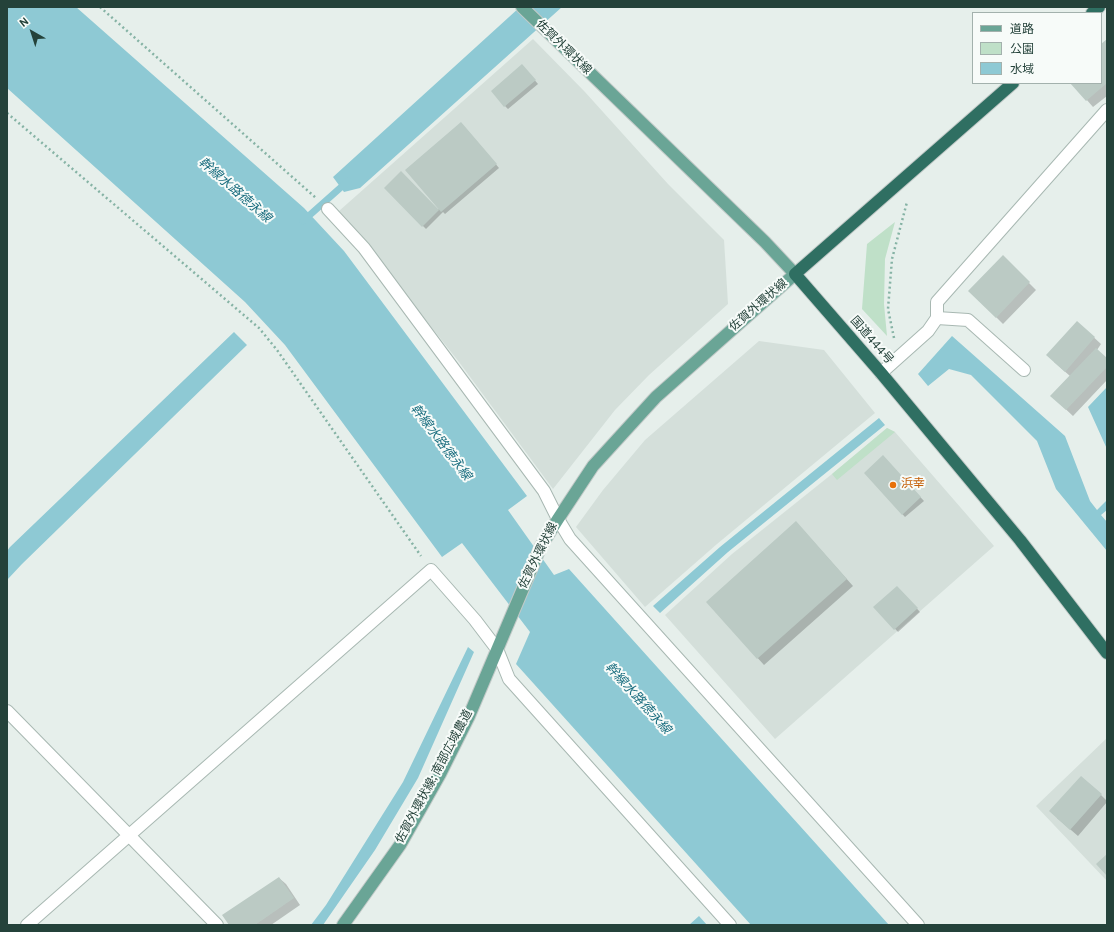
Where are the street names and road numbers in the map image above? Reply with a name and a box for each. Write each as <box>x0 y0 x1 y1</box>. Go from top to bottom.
street label: 佐賀外環状線 <box>532 18 594 78</box>
street label: 佐賀外環状線 <box>727 277 791 335</box>
street label: 国道444号 <box>846 314 896 368</box>
street label: 佐賀外環状線 <box>517 520 561 592</box>
street label: 佐賀外環状線; 南部広域農道 <box>394 708 476 846</box>

